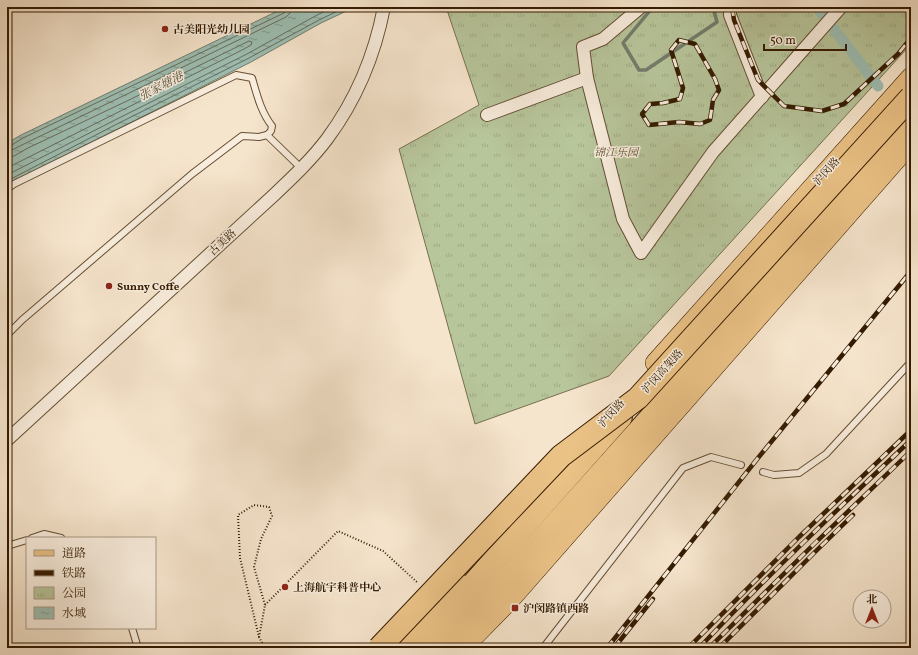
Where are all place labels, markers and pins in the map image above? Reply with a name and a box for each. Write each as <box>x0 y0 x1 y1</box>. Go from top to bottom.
place label: 古美阳光幼儿园 <box>173 23 250 38</box>
marker: 古美阳光幼儿园 <box>160 24 170 34</box>
place label: Sunny Coffe <box>117 280 180 295</box>
marker: Sunny Coffe <box>104 281 114 291</box>
place label: 上海航宇科普中心 <box>293 581 381 596</box>
marker: 上海航宇科普中心 <box>280 582 290 592</box>
place label: 沪闵路镇西路 <box>523 602 589 617</box>
marker: 沪闵路镇西路 <box>510 603 520 613</box>

